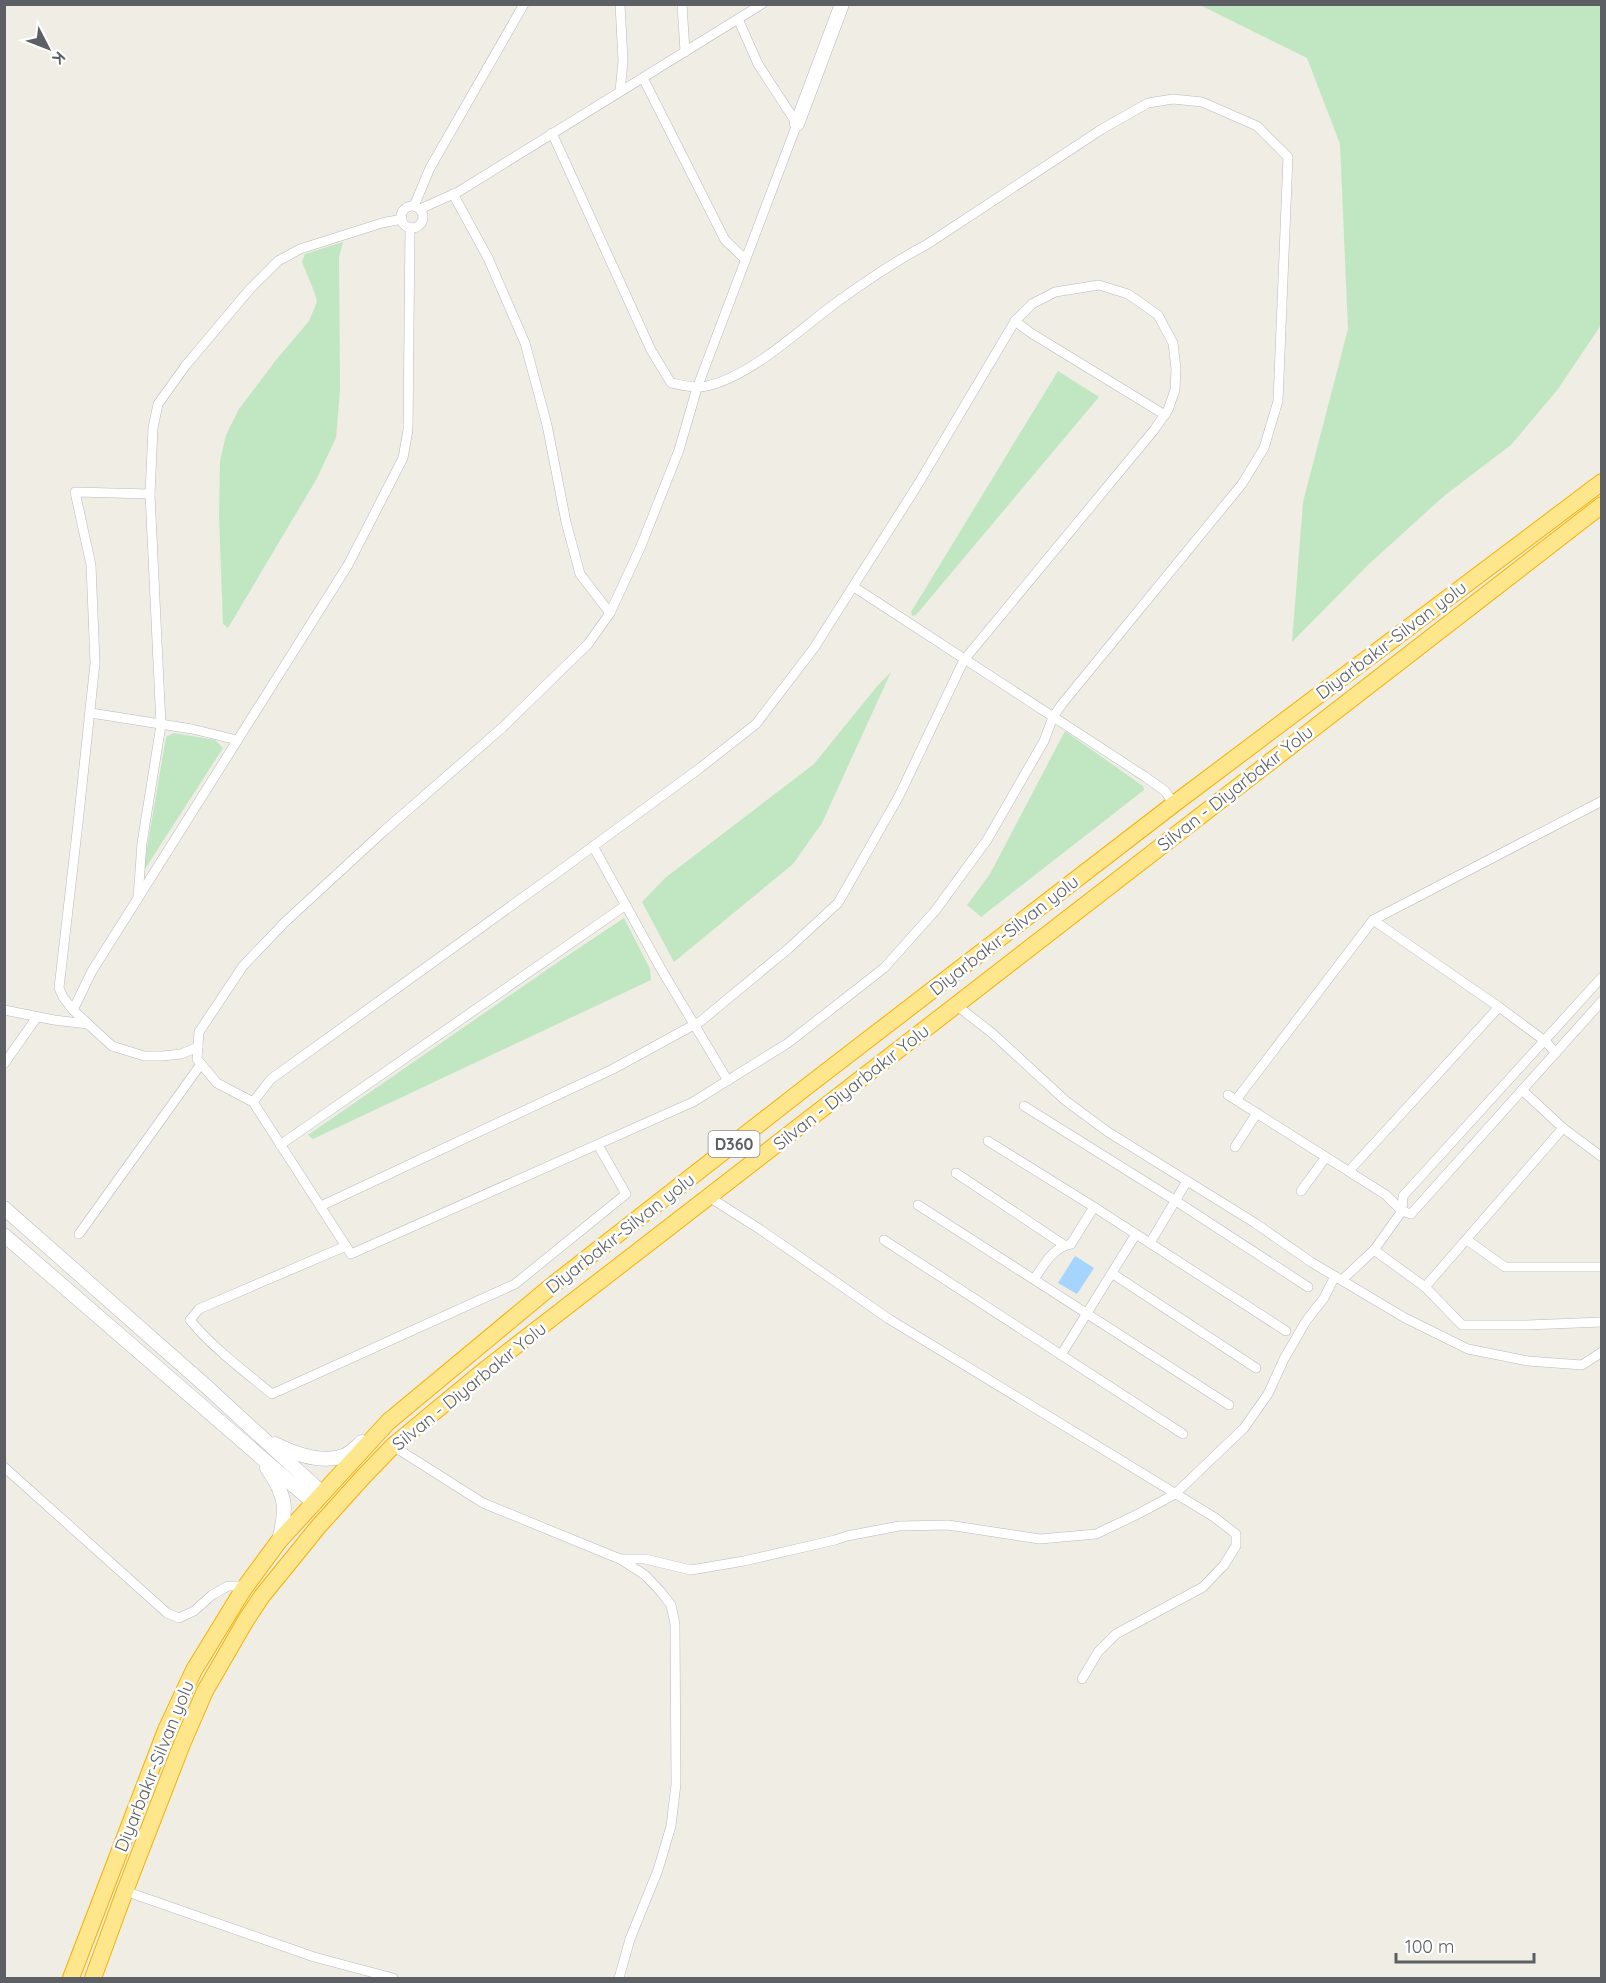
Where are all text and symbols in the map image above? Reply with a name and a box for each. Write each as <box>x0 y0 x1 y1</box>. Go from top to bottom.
north arrow <box>18 18 78 78</box>
text: K <box>48 47 70 69</box>
street label: Diyarbakır-Silvan yolu <box>1311 576 1471 704</box>
street label: Silvan - Diyarbakır Yolu <box>1152 720 1318 856</box>
street label: Diyarbakır-Silvan yolu <box>925 870 1083 1000</box>
street label: Silvan - Diyarbakır Yolu <box>768 1019 934 1155</box>
road number: D360 <box>708 1131 760 1157</box>
street label: Diyarbakır-Silvan yolu <box>541 1168 699 1298</box>
street label: Silvan - Diyarbakır Yolu <box>387 1317 551 1455</box>
street label: Diyarbakır-Silvan yolu <box>109 1677 199 1855</box>
scale bar <box>1396 1926 1534 1964</box>
text: 100 m <box>1405 1935 1454 1958</box>

